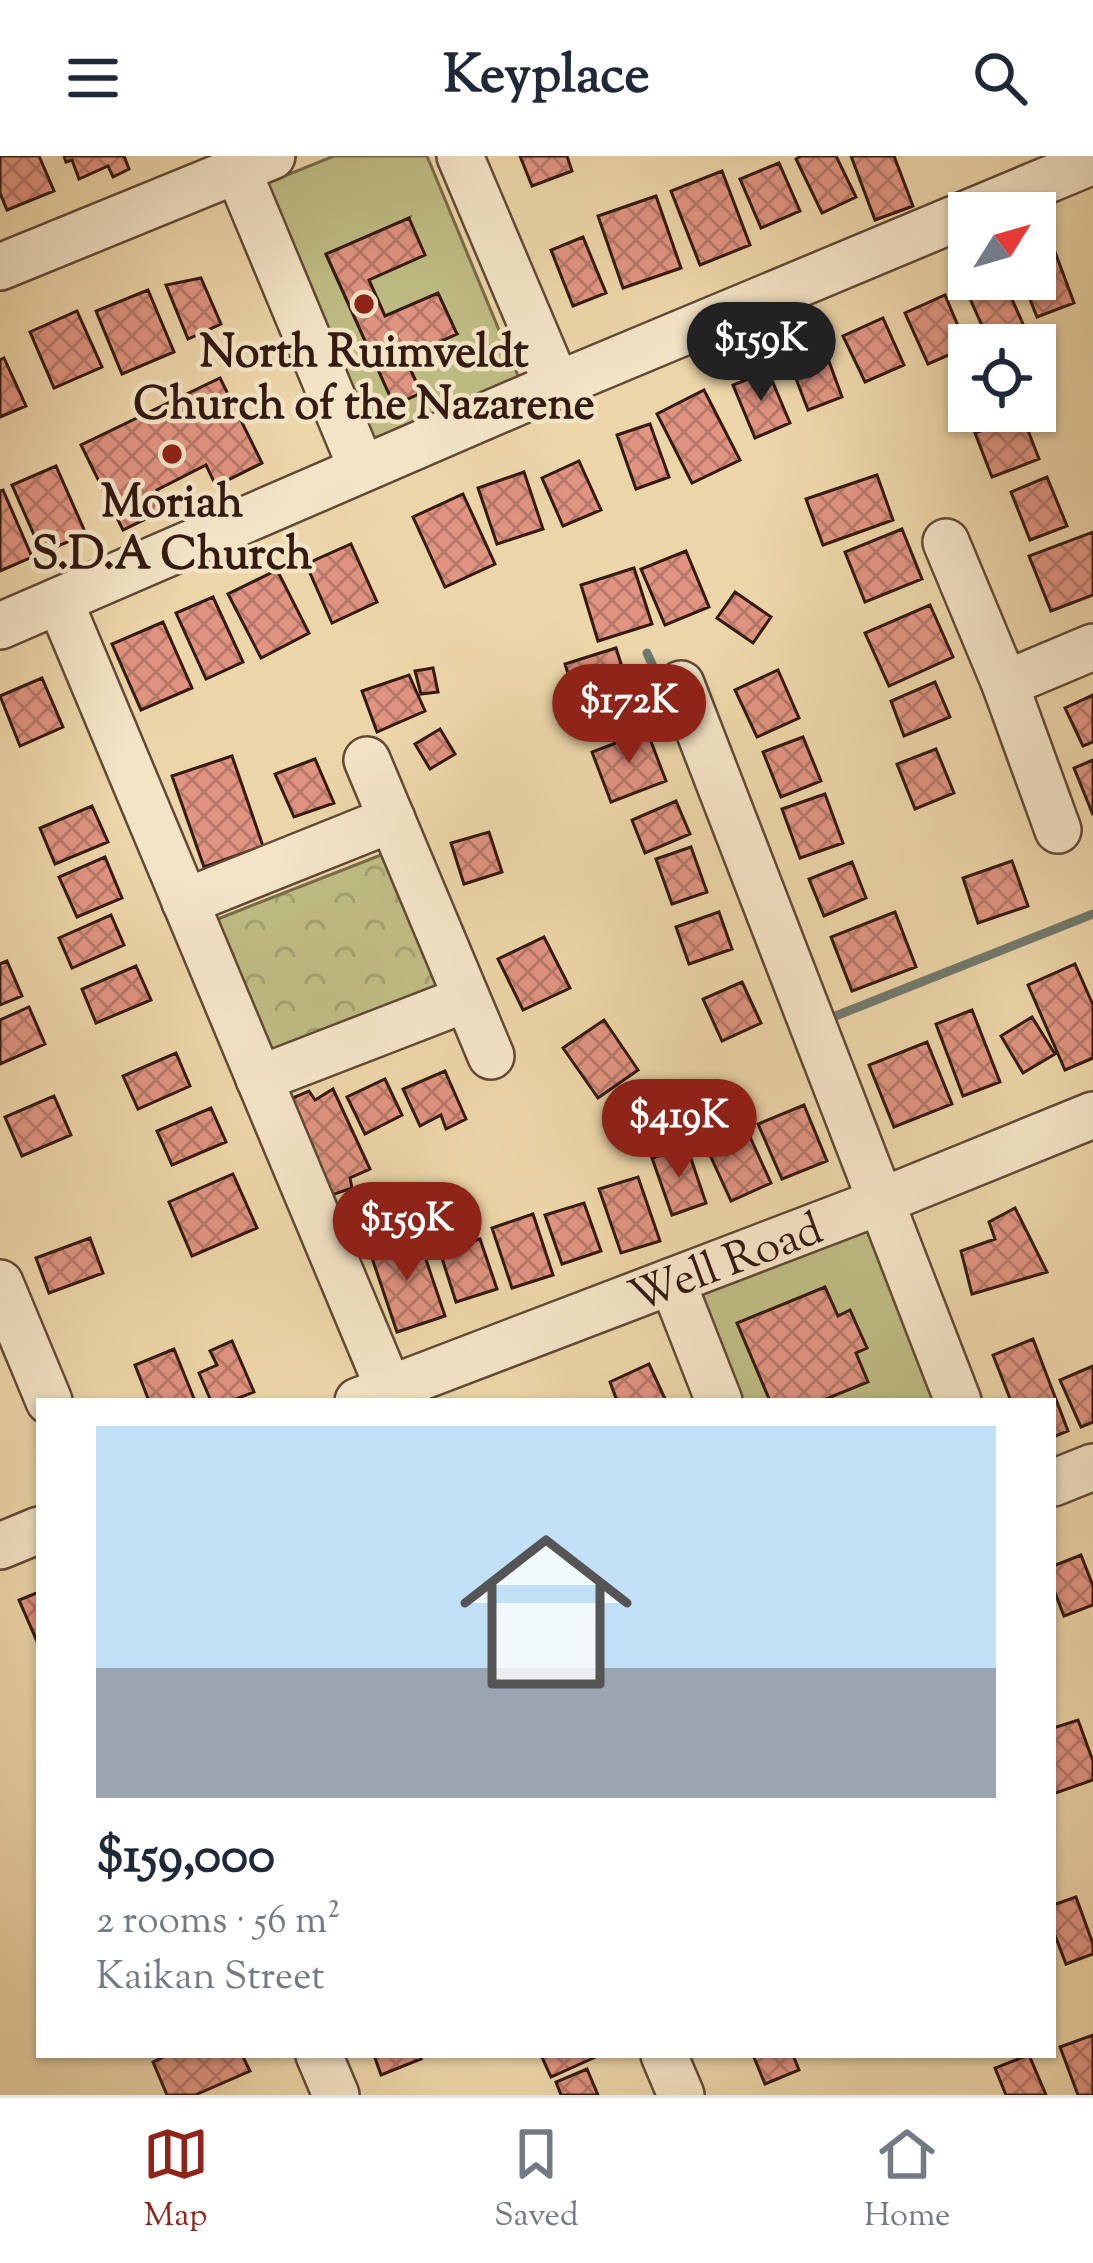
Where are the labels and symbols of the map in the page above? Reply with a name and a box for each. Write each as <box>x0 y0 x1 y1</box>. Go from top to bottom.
north arrow <box>948 192 1056 300</box>
marker: North Ruimveldt Church of the Nazarene <box>351 291 377 317</box>
pin: $159K <box>677 302 845 404</box>
place label: North Ruimveldt Church of the Nazarene <box>133 323 595 440</box>
marker: Moriah S.D.A Church <box>159 441 185 467</box>
place label: Moriah S.D.A Church <box>32 473 313 590</box>
pin: $172K <box>545 664 713 766</box>
pin: $419K <box>595 1079 763 1181</box>
pin: $159K <box>323 1182 491 1284</box>
street label: Well Road <box>621 1199 833 1332</box>

